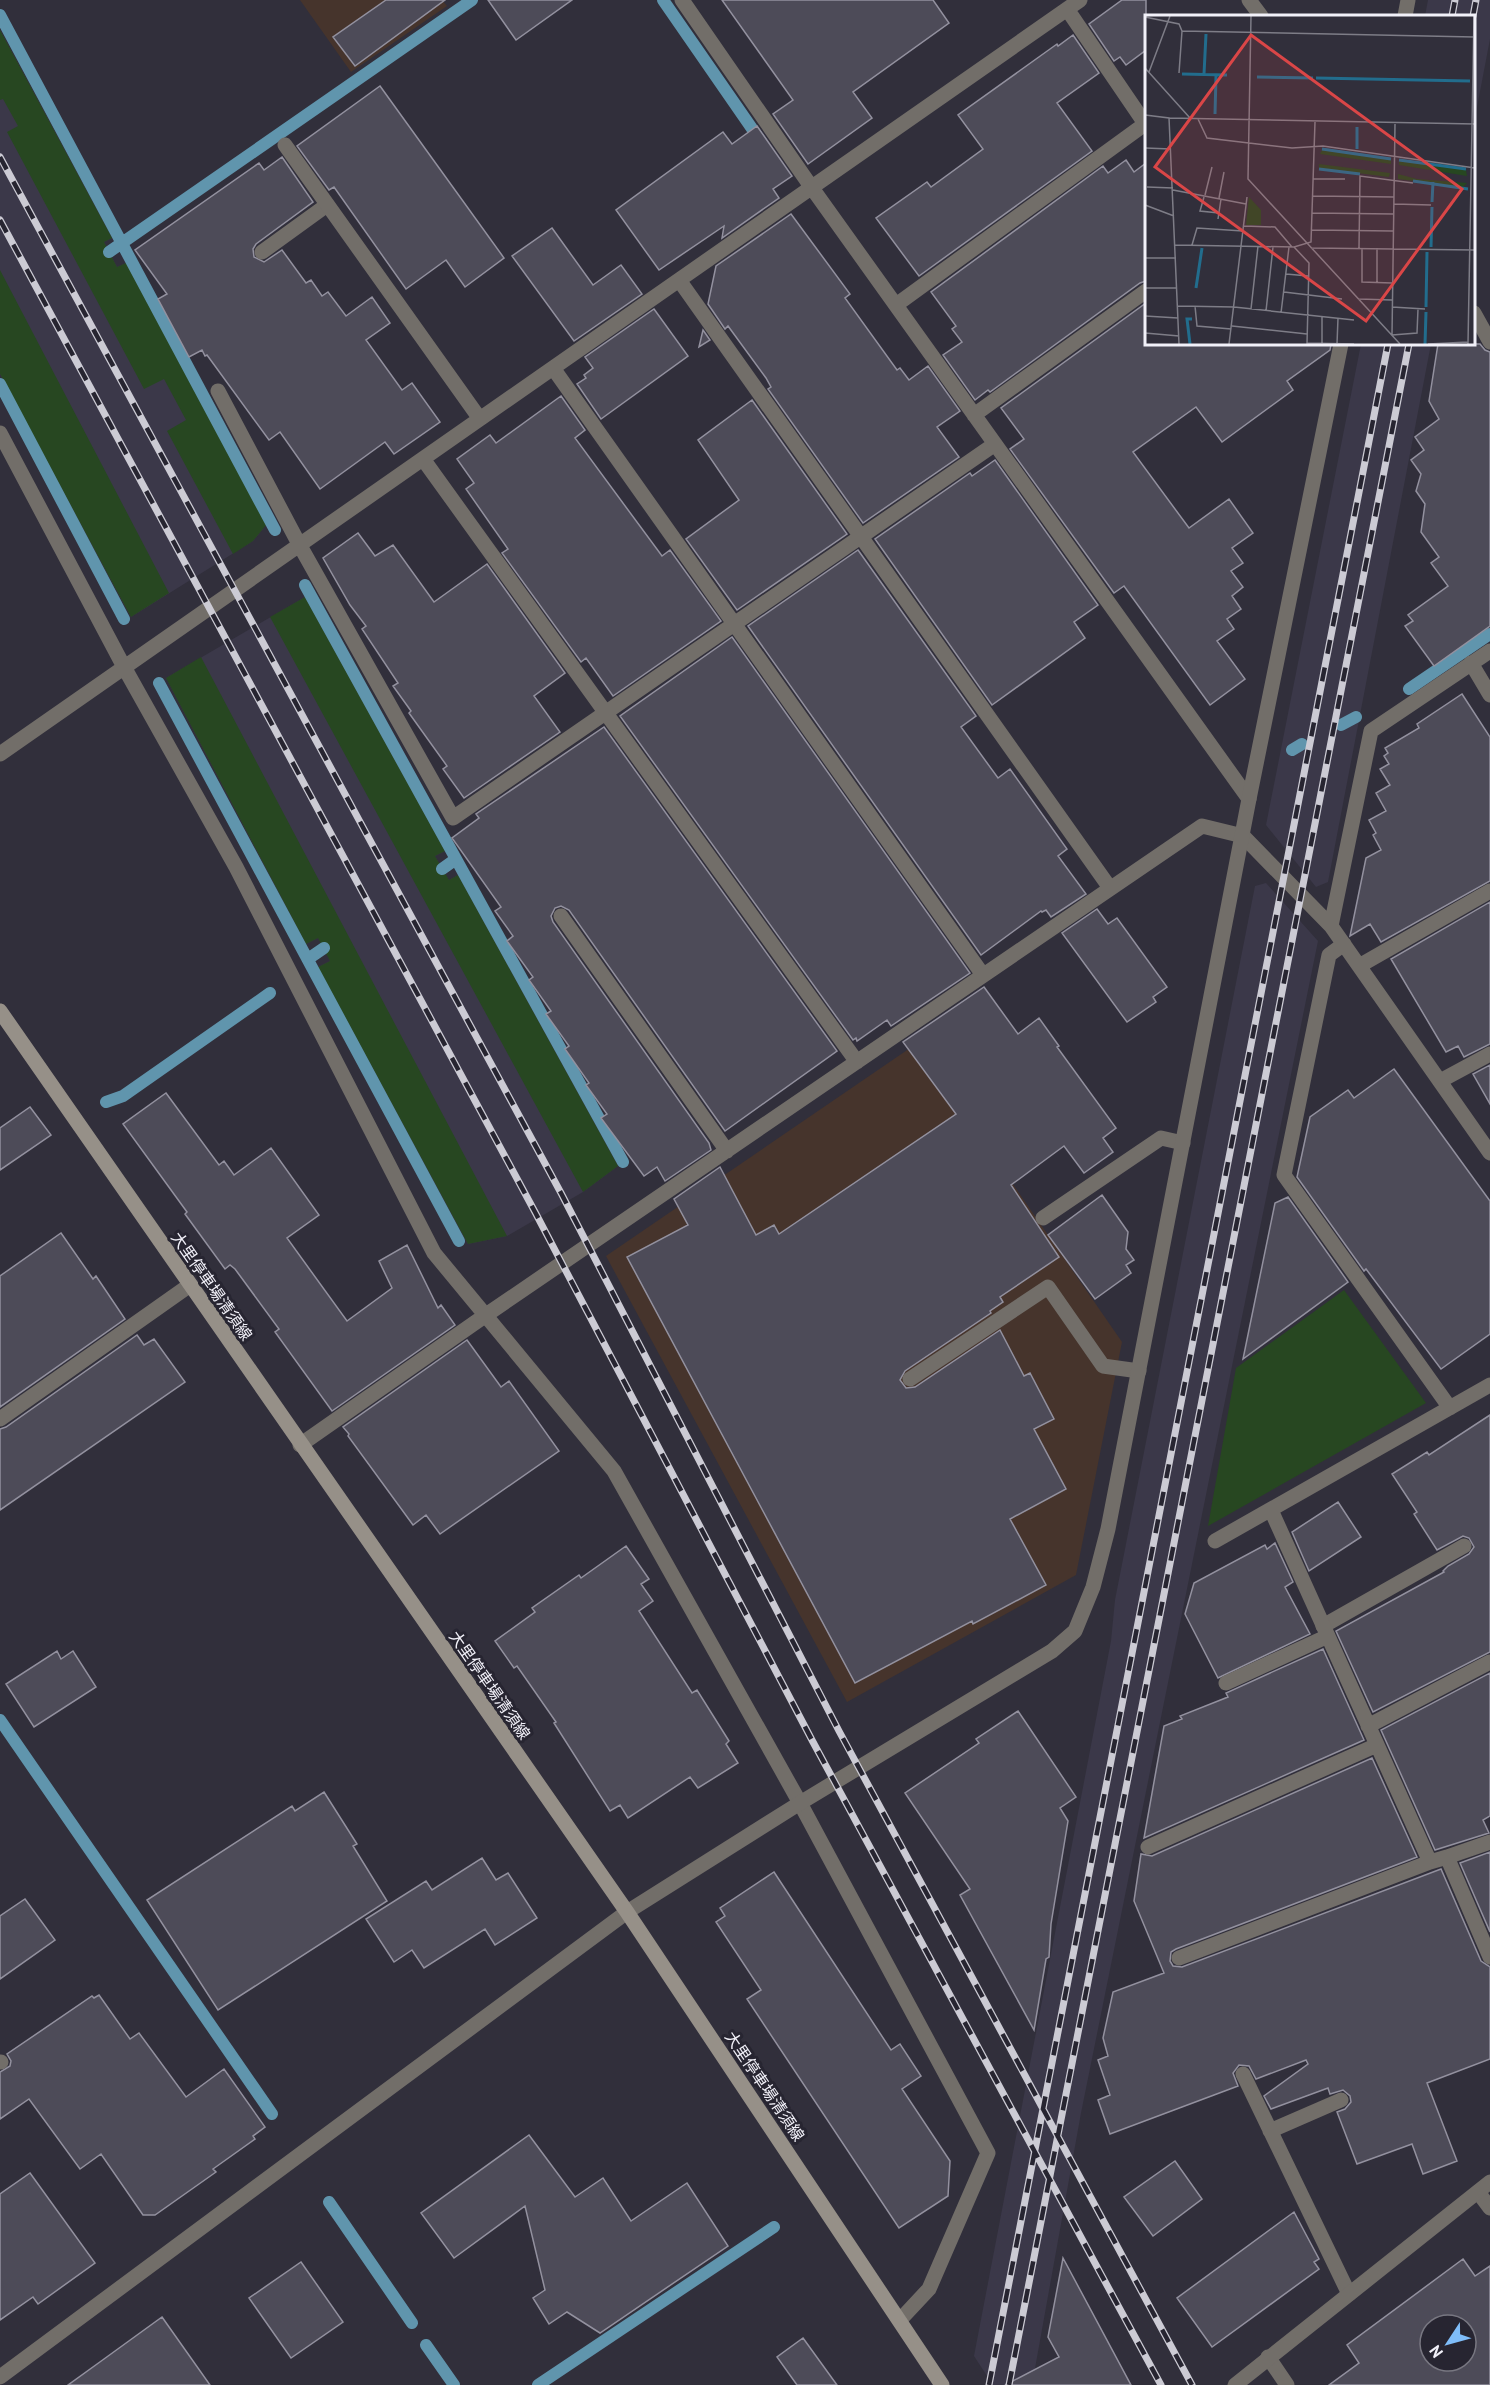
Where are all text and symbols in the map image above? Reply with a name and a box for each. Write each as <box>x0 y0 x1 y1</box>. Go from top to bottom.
inset map <box>1145 15 1475 345</box>
street label: 大里停車場清須線 <box>167 1228 257 1344</box>
street label: 大里停車場清須線 <box>445 1627 535 1743</box>
street label: 大里停車場清須線 <box>721 2027 809 2145</box>
north arrow <box>1418 2313 1478 2373</box>
text: N <box>1425 2342 1447 2362</box>

